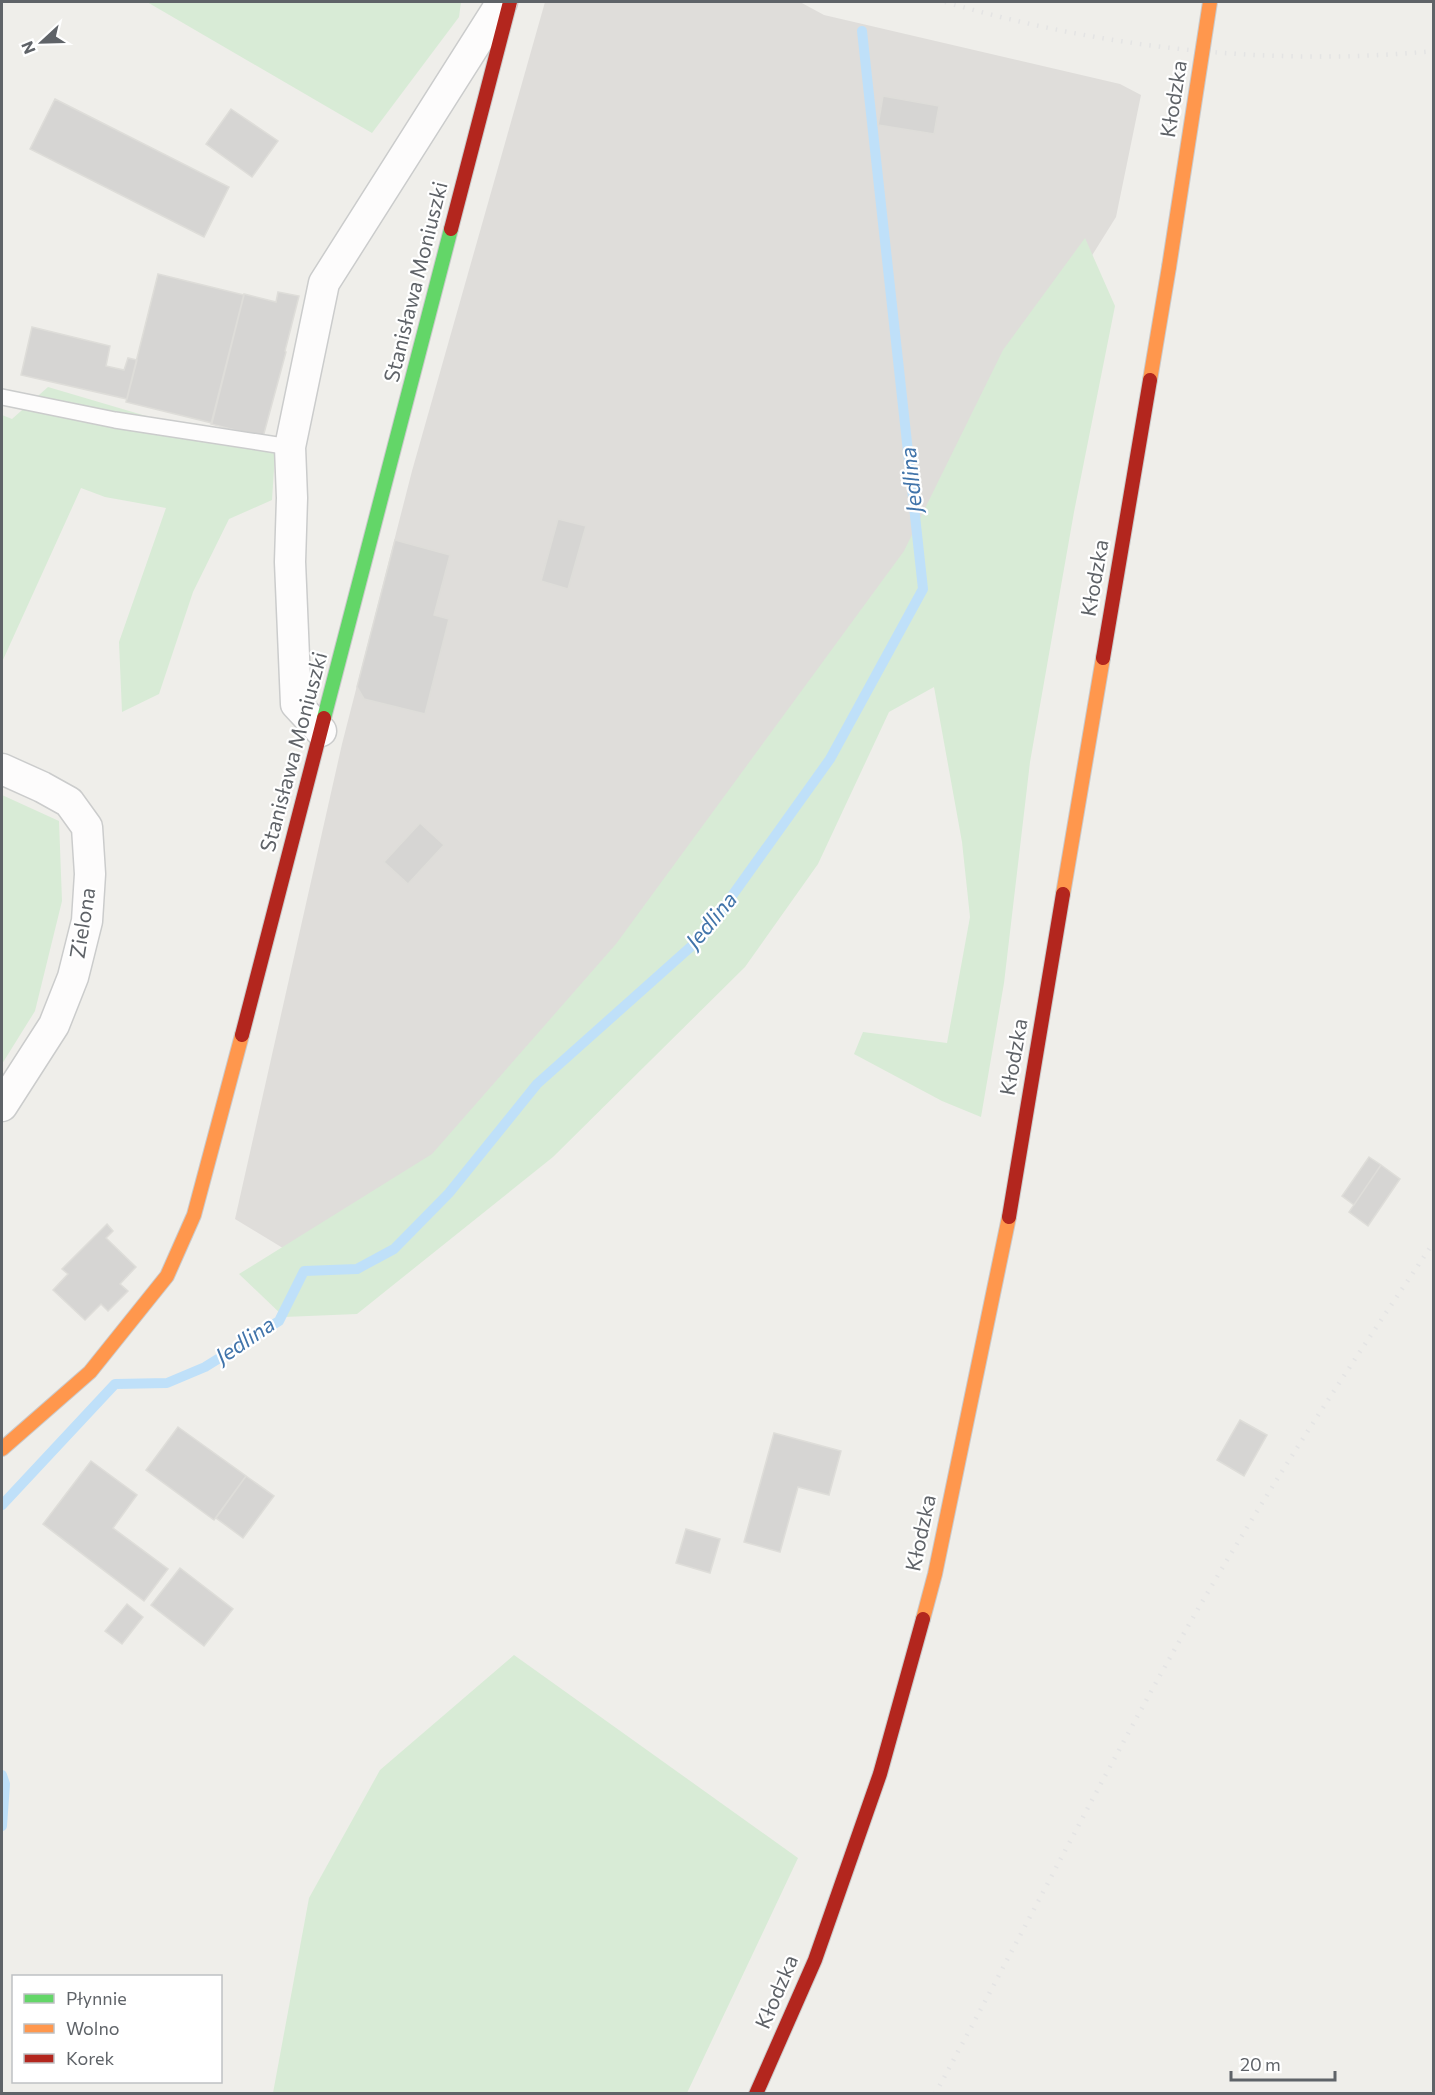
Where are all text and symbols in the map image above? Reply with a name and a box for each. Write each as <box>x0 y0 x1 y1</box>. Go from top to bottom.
north arrow <box>12 12 72 72</box>
text: N <box>17 39 39 57</box>
street label: Kłodzka <box>1154 58 1191 139</box>
street label: Stanisława Moniuszki <box>378 179 452 385</box>
water label: Jedlina <box>894 446 928 516</box>
street label: Kłodzka <box>1074 537 1113 618</box>
street label: Stanisława Moniuszki <box>254 649 331 854</box>
street label: Zielona <box>64 886 99 960</box>
water label: Jedlina <box>678 886 742 955</box>
street label: Kłodzka <box>993 1016 1032 1097</box>
water label: Jedlina <box>208 1310 280 1370</box>
street label: Kłodzka <box>899 1492 940 1573</box>
street label: Kłodzka <box>749 1951 802 2032</box>
legend <box>12 1975 222 2083</box>
text: Płynnie <box>66 1987 127 2009</box>
text: Wolno <box>66 2017 120 2039</box>
scale bar <box>1231 2044 1334 2082</box>
text: Korek <box>66 2047 115 2069</box>
text: 20 m <box>1240 2053 1281 2075</box>

